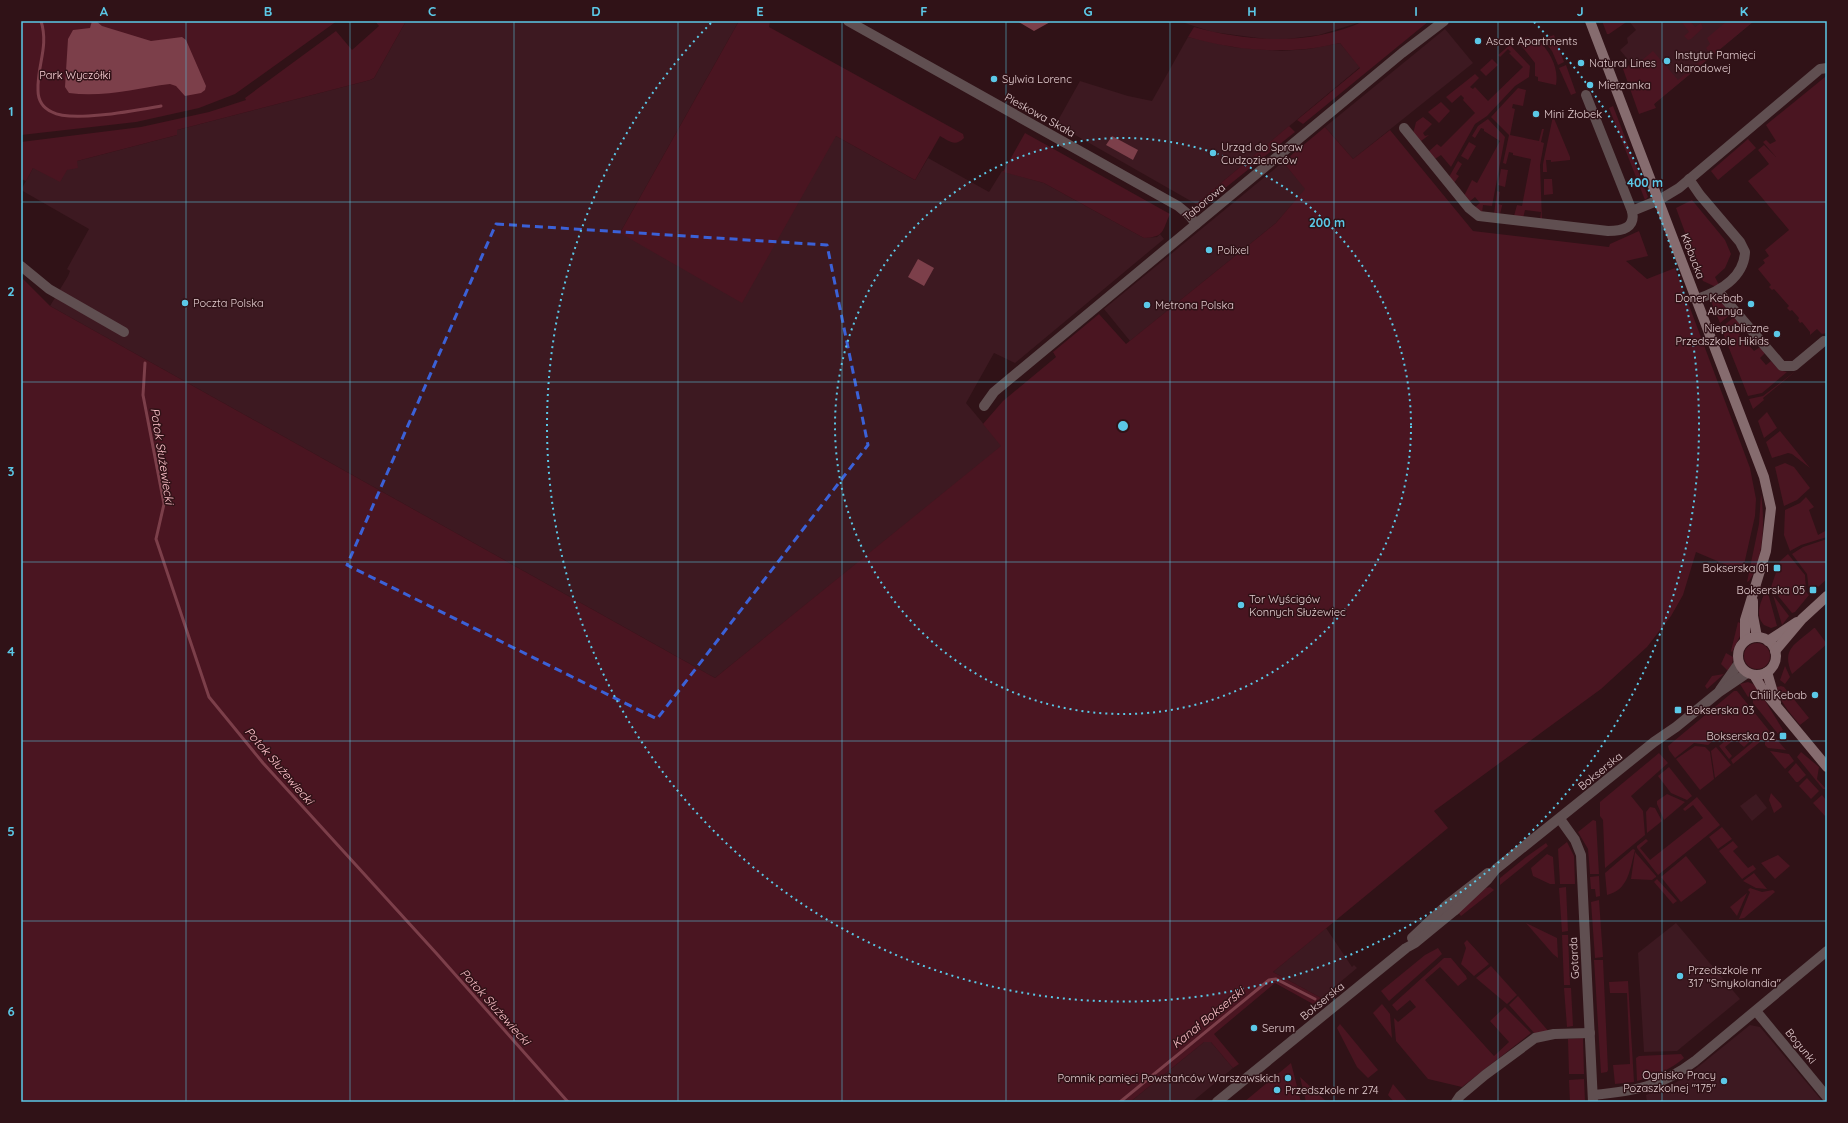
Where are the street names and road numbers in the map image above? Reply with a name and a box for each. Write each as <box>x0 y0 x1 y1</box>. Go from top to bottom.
street label: Pieskowa Skała <box>1002 90 1078 140</box>
street label: Taborowa <box>1180 180 1228 224</box>
street label: Kłobucka <box>1678 231 1708 281</box>
street label: Bokserska <box>1575 749 1625 793</box>
street label: Gotarda <box>1566 937 1582 979</box>
street label: Bokserska <box>1297 979 1347 1023</box>
street label: Bogunki <box>1783 1025 1819 1067</box>

